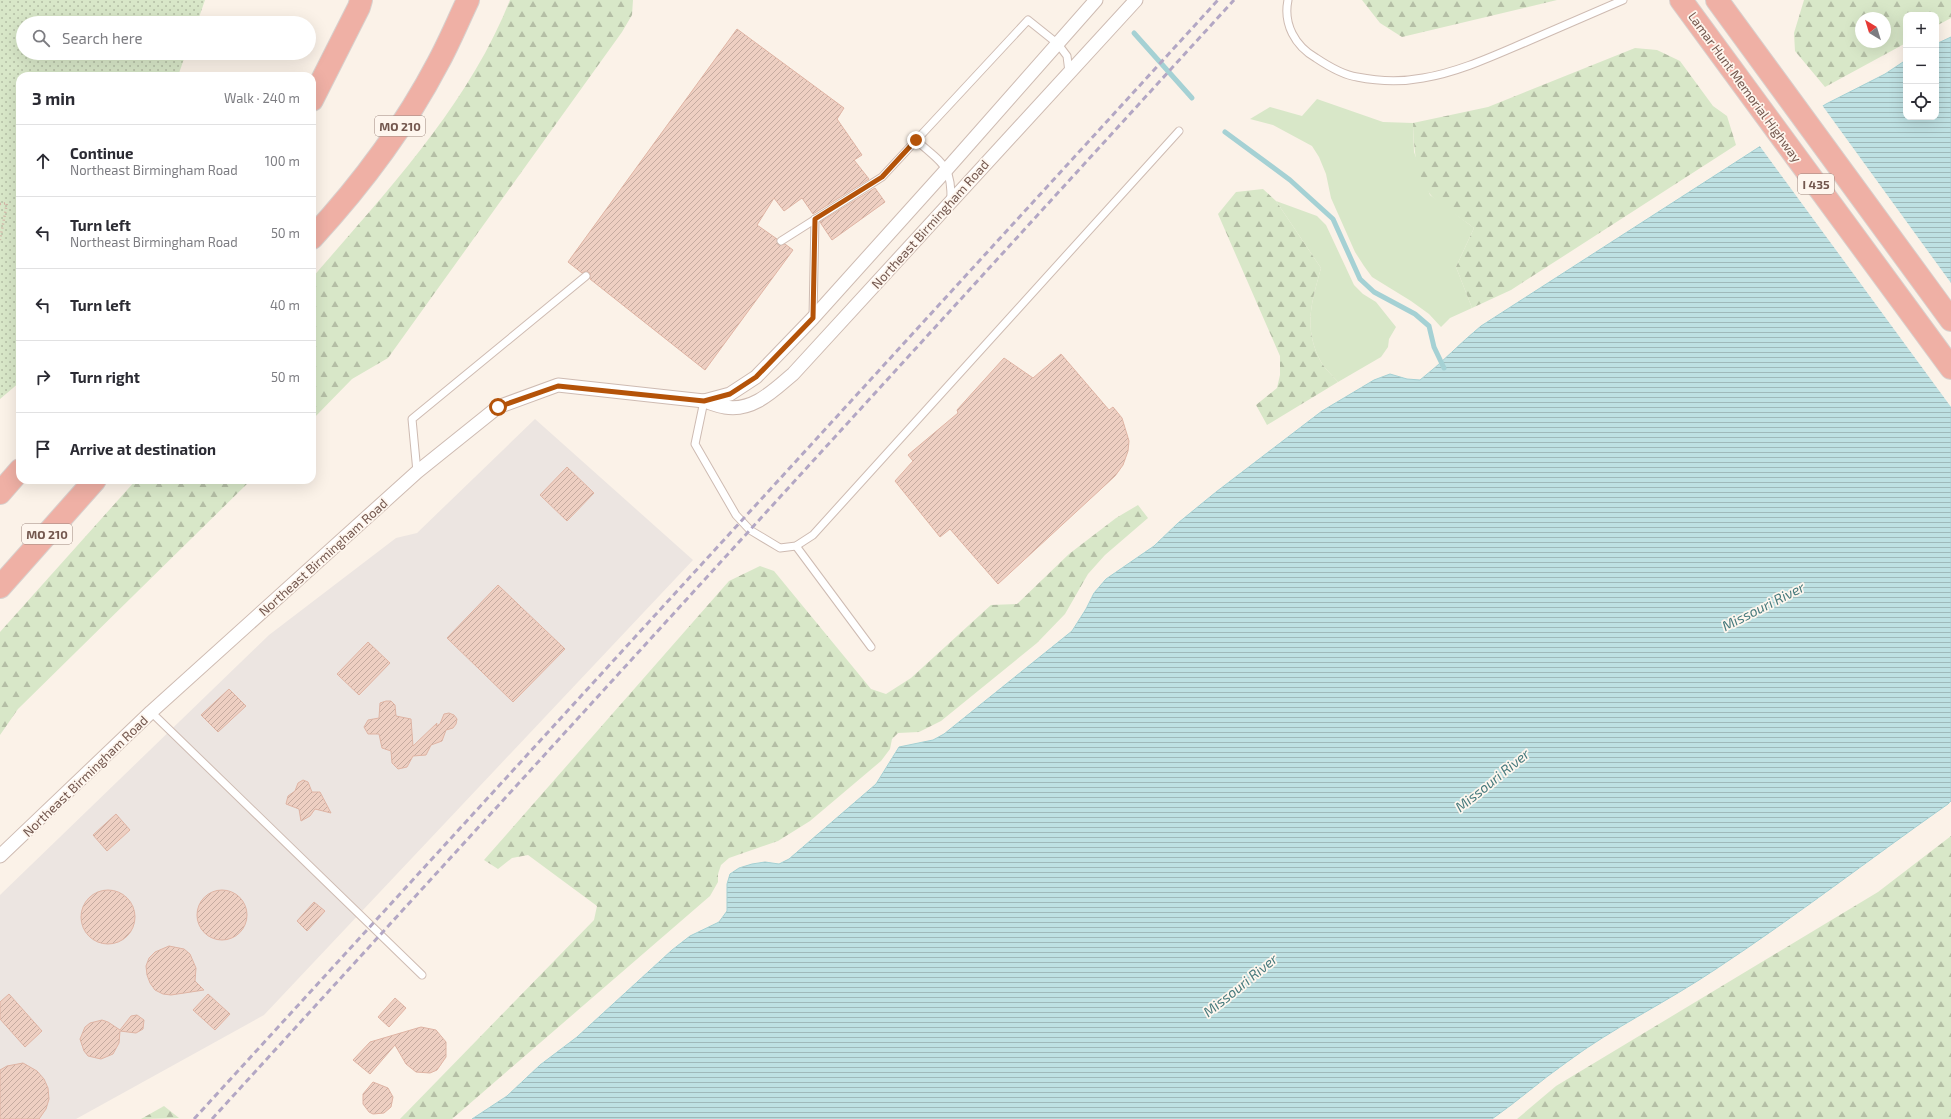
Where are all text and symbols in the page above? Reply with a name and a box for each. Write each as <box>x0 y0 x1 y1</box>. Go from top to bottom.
street label: Lamar Hunt Memorial Highway <box>1685 9 1805 166</box>
north arrow <box>1855 12 1891 48</box>
map controls <box>1903 12 1939 120</box>
button: + <box>1903 12 1939 48</box>
search box <box>16 16 316 60</box>
icon: search <box>30 27 52 49</box>
text: Search here <box>62 29 143 47</box>
button: − <box>1903 48 1939 84</box>
button: locate <box>1903 84 1939 120</box>
text: 3 min <box>32 88 75 108</box>
text: Walk · 240 m <box>224 90 300 106</box>
road number: MO 210 <box>375 116 425 136</box>
route end <box>907 131 925 149</box>
text: Continue <box>70 144 133 162</box>
icon: ahead <box>32 150 54 172</box>
text: 100 m <box>265 153 300 169</box>
street label: Northeast Birmingham Road <box>868 156 992 292</box>
text: Northeast Birmingham Road <box>70 162 238 178</box>
road number: I 435 <box>1798 174 1834 194</box>
text: Turn left <box>70 216 131 234</box>
icon: left <box>32 222 54 244</box>
text: 50 m <box>271 225 300 241</box>
text: Northeast Birmingham Road <box>70 234 238 250</box>
icon: left <box>32 294 54 316</box>
text: Turn left <box>70 296 131 314</box>
text: 40 m <box>270 297 300 313</box>
icon: right <box>32 366 54 388</box>
text: Turn right <box>70 368 140 386</box>
text: 50 m <box>271 369 300 385</box>
route start <box>489 398 507 416</box>
icon: arrive <box>32 438 54 460</box>
text: Arrive at destination <box>70 440 216 458</box>
street label: Northeast Birmingham Road <box>255 495 391 619</box>
road number: MO 210 <box>22 524 72 544</box>
water label: Missouri River <box>1719 578 1808 634</box>
street label: Northeast Birmingham Road <box>19 712 151 840</box>
water label: Missouri River <box>1451 745 1533 815</box>
water label: Missouri River <box>1199 950 1281 1020</box>

